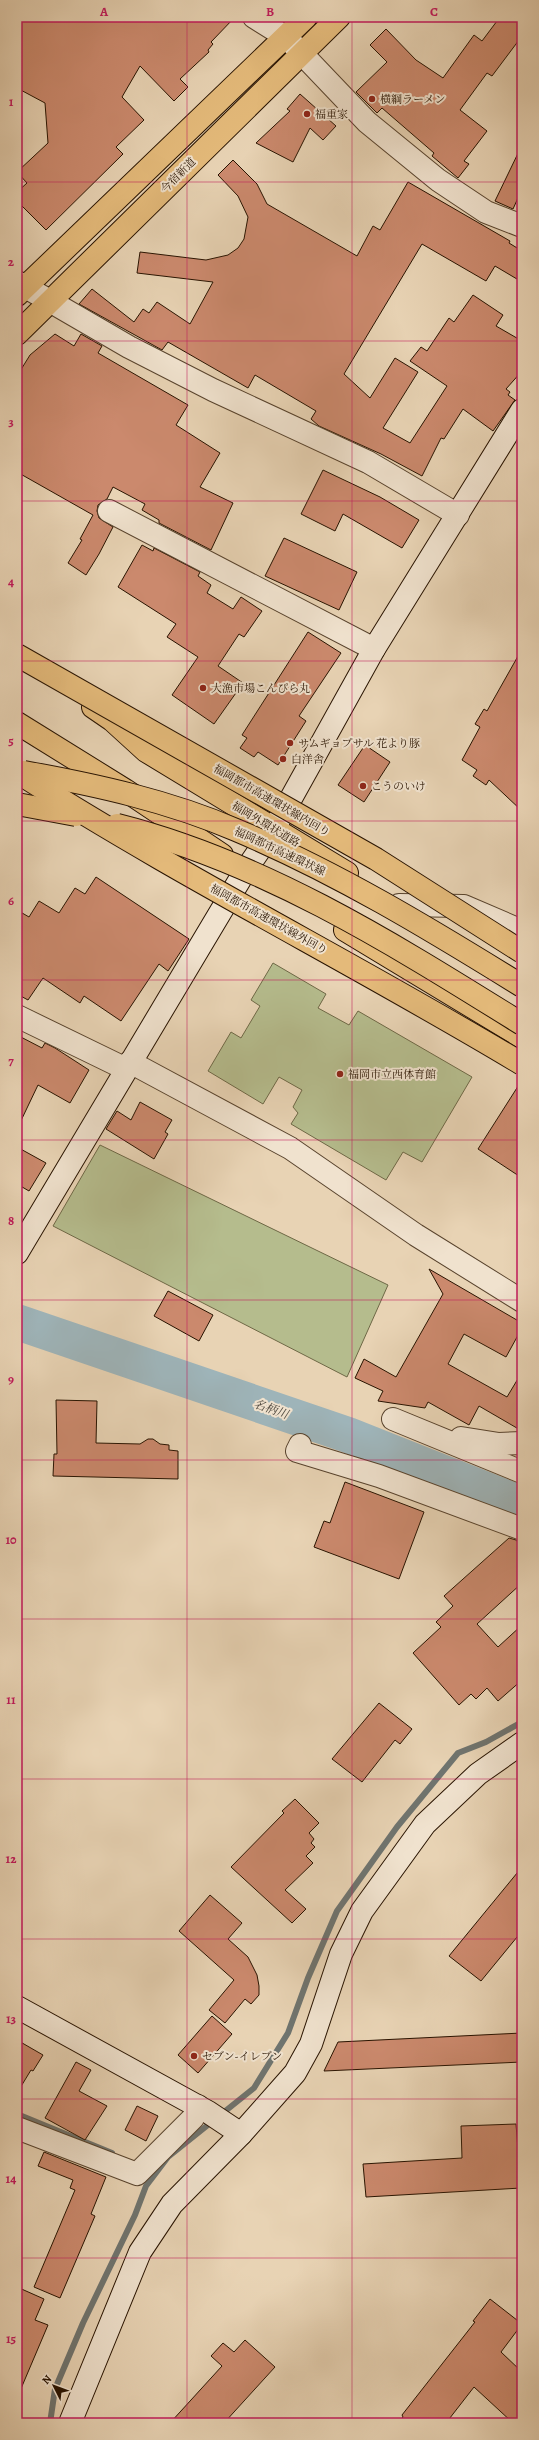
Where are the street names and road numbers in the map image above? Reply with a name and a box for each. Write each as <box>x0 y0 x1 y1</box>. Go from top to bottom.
street label: 今宿新道 <box>157 154 199 196</box>
street label: 福岡都市高速環状線内回り <box>211 761 333 840</box>
street label: 福岡外環状道路 <box>229 798 303 851</box>
street label: 福岡都市高速環状線 <box>232 824 328 879</box>
street label: 福岡都市高速環状線外回り <box>207 881 330 958</box>

